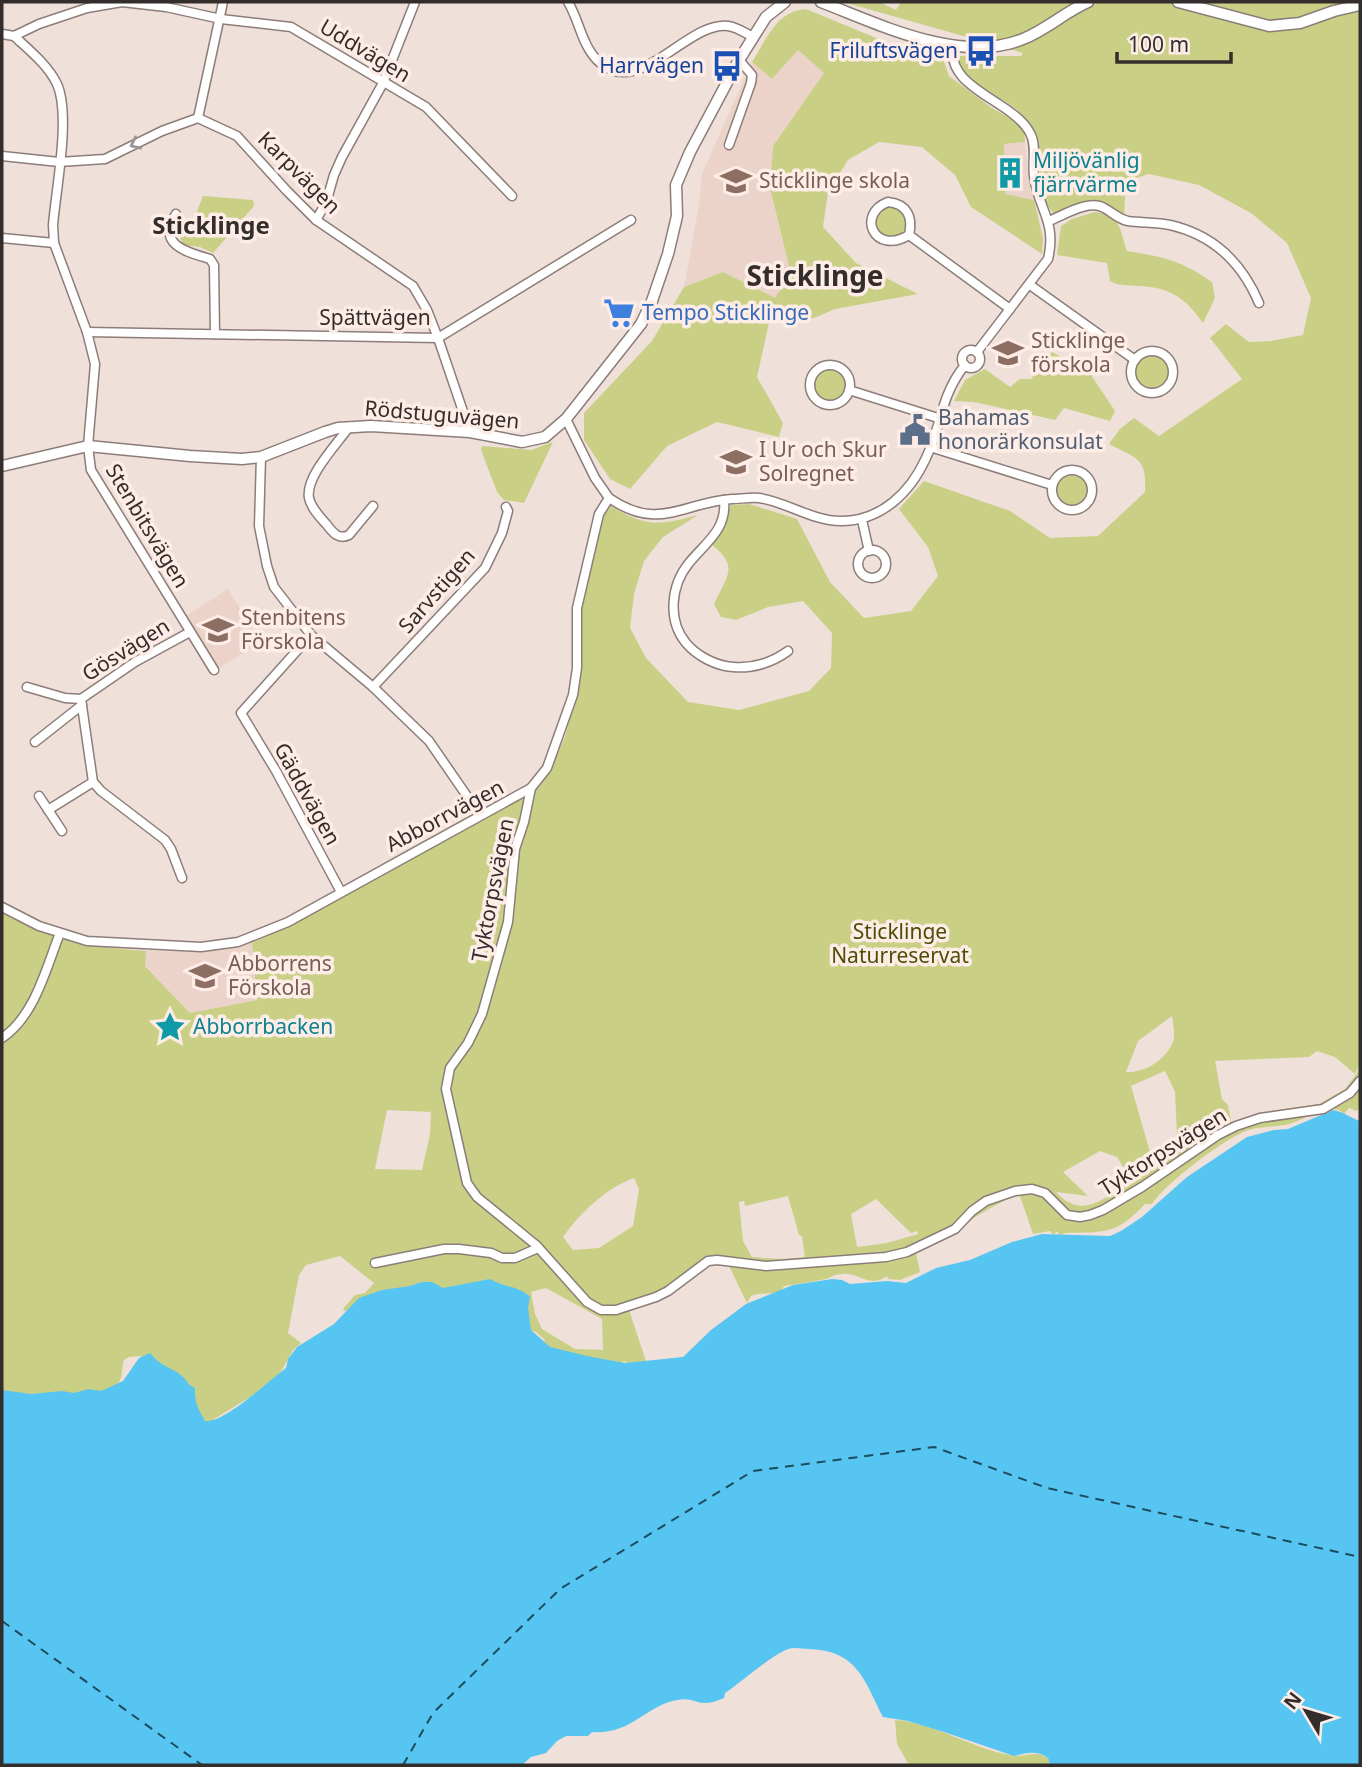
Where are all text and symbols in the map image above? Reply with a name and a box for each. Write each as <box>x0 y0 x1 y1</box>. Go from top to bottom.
street label: Uddvägen <box>315 12 416 88</box>
scale bar <box>1117 21 1231 65</box>
text: 100 m <box>1128 30 1189 58</box>
bus stop icon: Friluftsvägen <box>964 34 998 68</box>
place label: Friluftsvägen <box>830 36 958 64</box>
bus stop icon: Harrvägen <box>710 49 744 83</box>
place label: Harrvägen <box>599 51 704 79</box>
street label: Karpvägen <box>252 125 347 220</box>
one-way arrow <box>130 136 142 150</box>
place label: Miljövänlig fjärrvärme <box>1033 146 1140 198</box>
building icon: Miljövänlig fjärrvärme <box>993 156 1027 190</box>
school or university icon: Sticklinge skola <box>719 164 753 198</box>
place label: Sticklinge skola <box>759 166 910 194</box>
district label: Sticklinge <box>152 208 270 241</box>
district label: Sticklinge <box>746 256 884 294</box>
supermarket icon: Tempo Sticklinge <box>602 296 636 330</box>
place label: Tempo Sticklinge <box>642 298 809 326</box>
street label: Spättvägen <box>319 303 431 331</box>
place label: Sticklinge förskola <box>1031 326 1125 378</box>
school or university icon: Sticklinge förskola <box>991 336 1025 370</box>
street label: Rödstuguvägen <box>363 393 521 435</box>
place label: Bahamas honorärkonsulat <box>938 403 1103 455</box>
public building icon: Bahamas honorärkonsulat <box>898 413 932 447</box>
place label: I Ur och Skur Solregnet <box>759 435 887 487</box>
school or university icon: I Ur och Skur Solregnet <box>719 445 753 479</box>
street label: Stenbitsvägen <box>100 458 196 593</box>
street label: Sarvstigen <box>392 542 481 639</box>
place label: Stenbitens Förskola <box>241 603 346 655</box>
street label: Gösvägen <box>76 611 175 687</box>
school or university icon: Stenbitens Förskola <box>201 613 235 647</box>
street label: Gäddvägen <box>268 737 348 850</box>
street label: Abborrvägen <box>381 772 508 858</box>
street label: Tyktorpsvägen <box>464 816 520 964</box>
park label: Sticklinge Naturreservat <box>831 917 969 969</box>
place label: Abborrens Förskola <box>228 949 332 1001</box>
school or university icon: Abborrens Förskola <box>188 959 222 993</box>
place icon: Abborrbacken <box>153 1010 187 1044</box>
place label: Abborrbacken <box>193 1012 333 1040</box>
street label: Tyktorpsvägen <box>1093 1101 1232 1202</box>
north arrow <box>1271 1676 1341 1746</box>
text: N <box>1278 1686 1308 1715</box>

